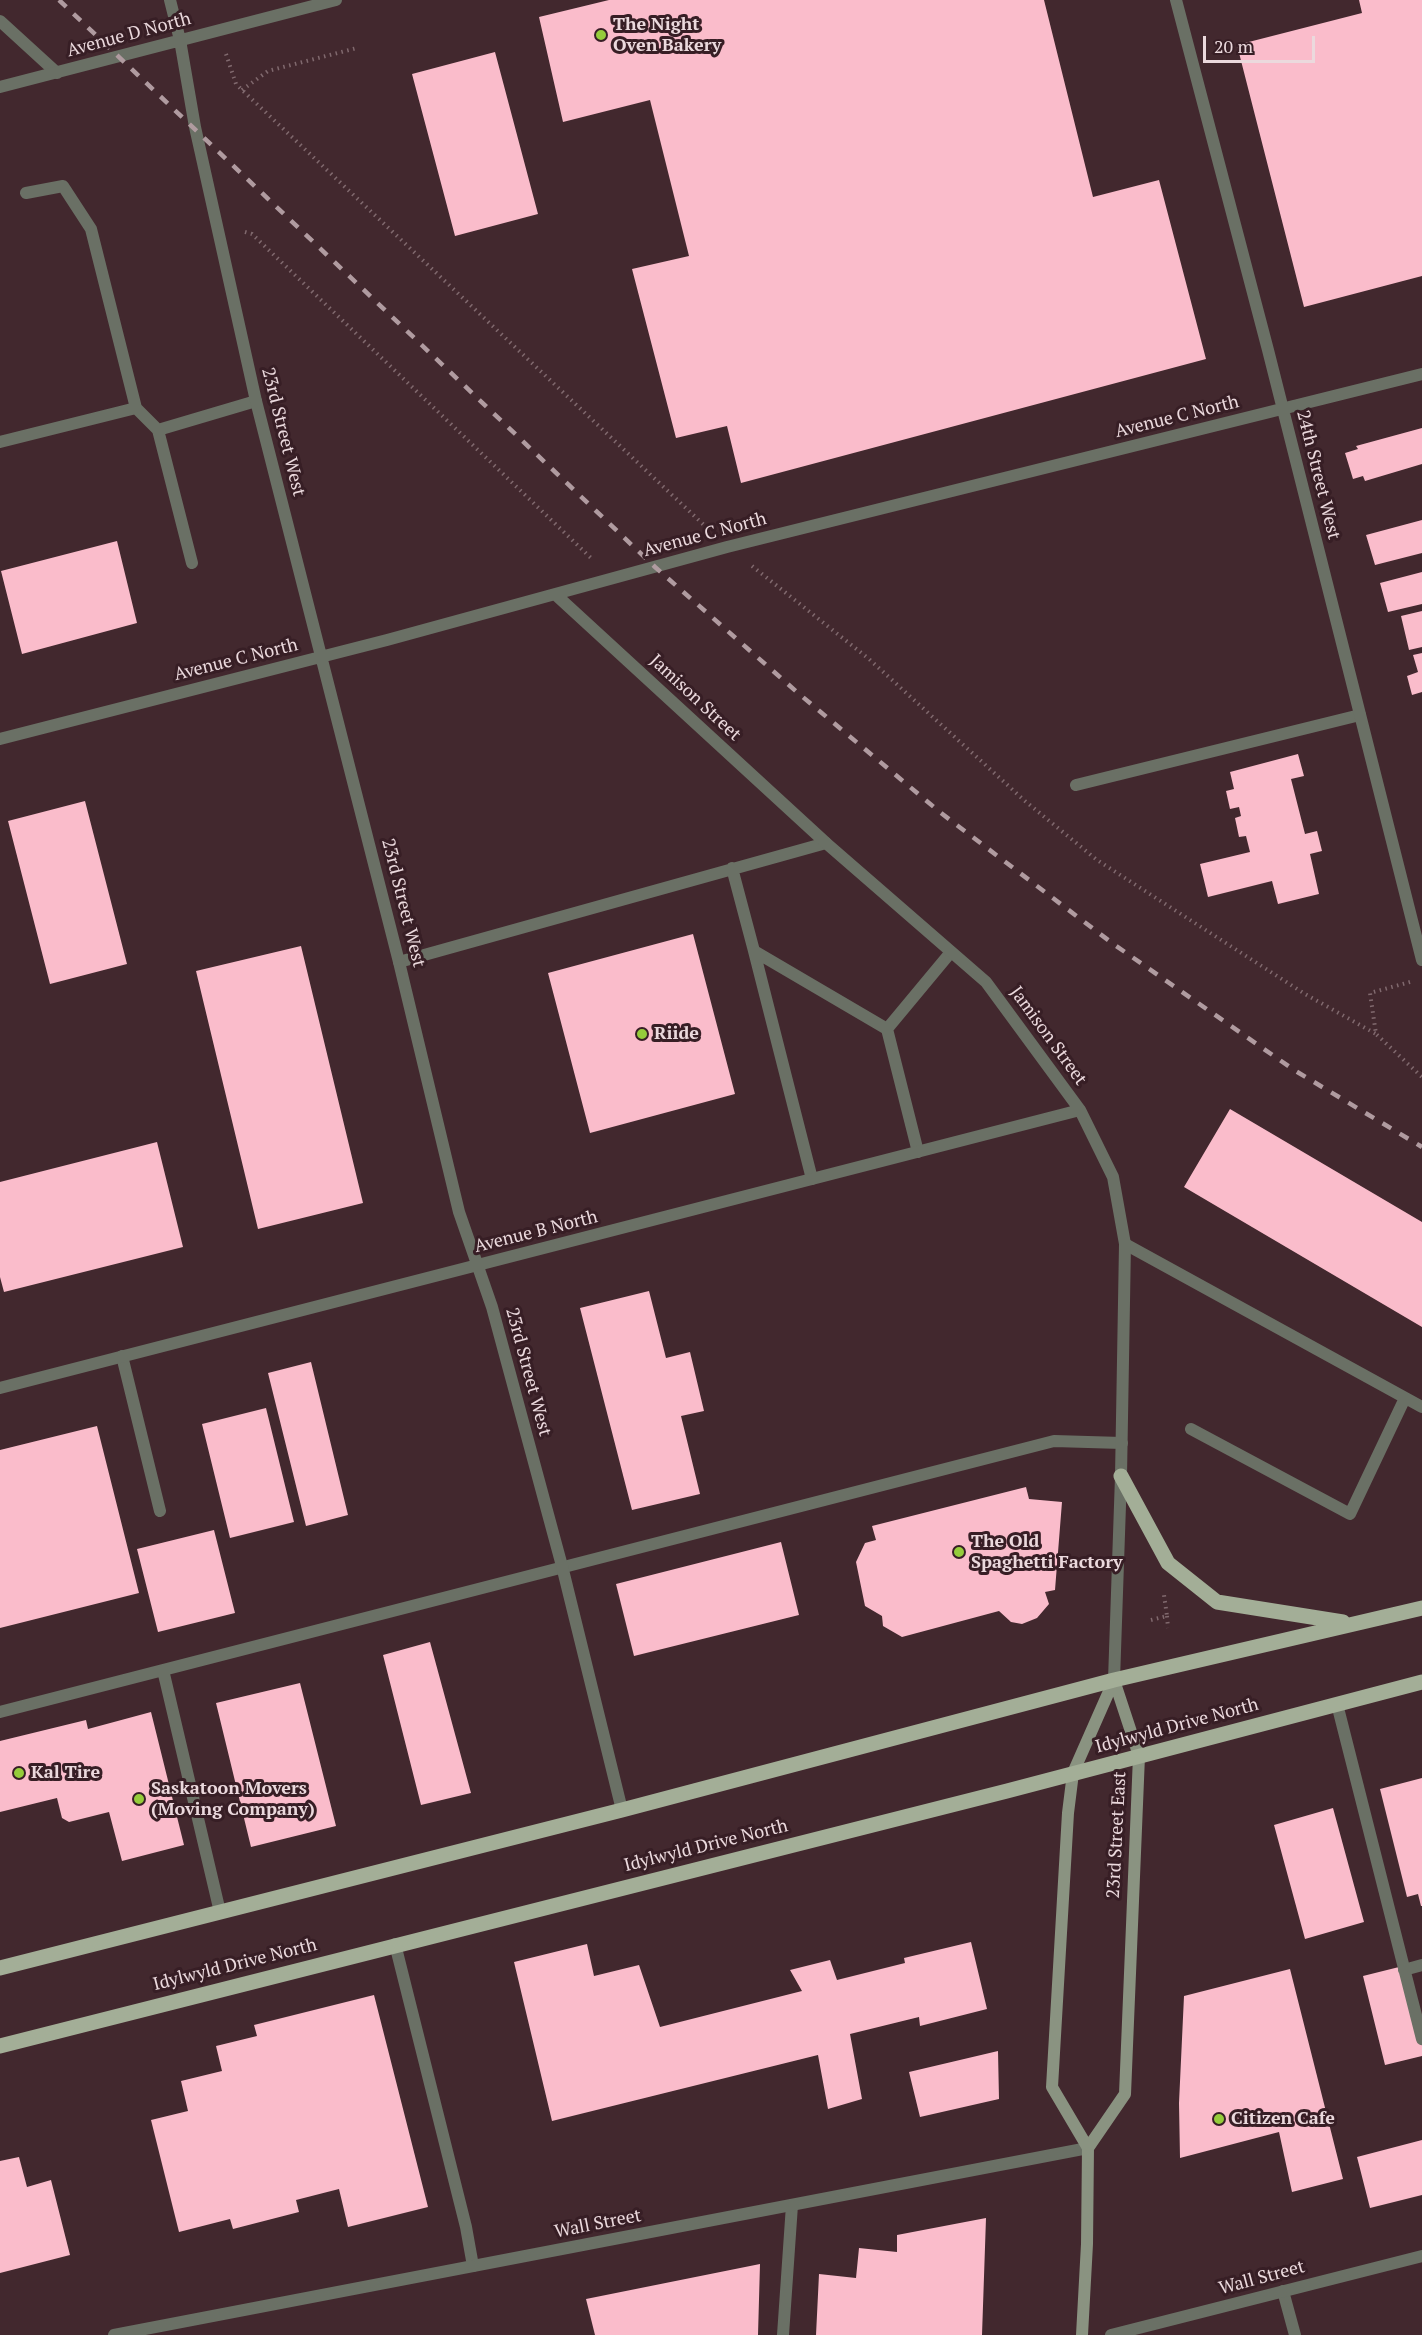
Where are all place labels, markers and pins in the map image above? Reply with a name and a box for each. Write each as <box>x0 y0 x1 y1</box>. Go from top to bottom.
place label: The Night Oven Bakery <box>613 14 721 57</box>
marker: The Night Oven Bakery <box>594 28 608 42</box>
place label: Riide <box>654 1023 699 1045</box>
marker: Riide <box>635 1027 649 1041</box>
place label: The Old Spaghetti Factory <box>971 1531 1123 1574</box>
marker: The Old Spaghetti Factory <box>952 1545 966 1559</box>
place label: Kal Tire <box>31 1762 100 1784</box>
marker: Kal Tire <box>12 1766 26 1780</box>
place label: Saskatoon Movers (Moving Company) <box>151 1778 315 1820</box>
marker: Saskatoon Movers (Moving Company) <box>132 1792 146 1806</box>
place label: Citizen Cafe <box>1231 2108 1335 2130</box>
marker: Citizen Cafe <box>1212 2112 1226 2126</box>

